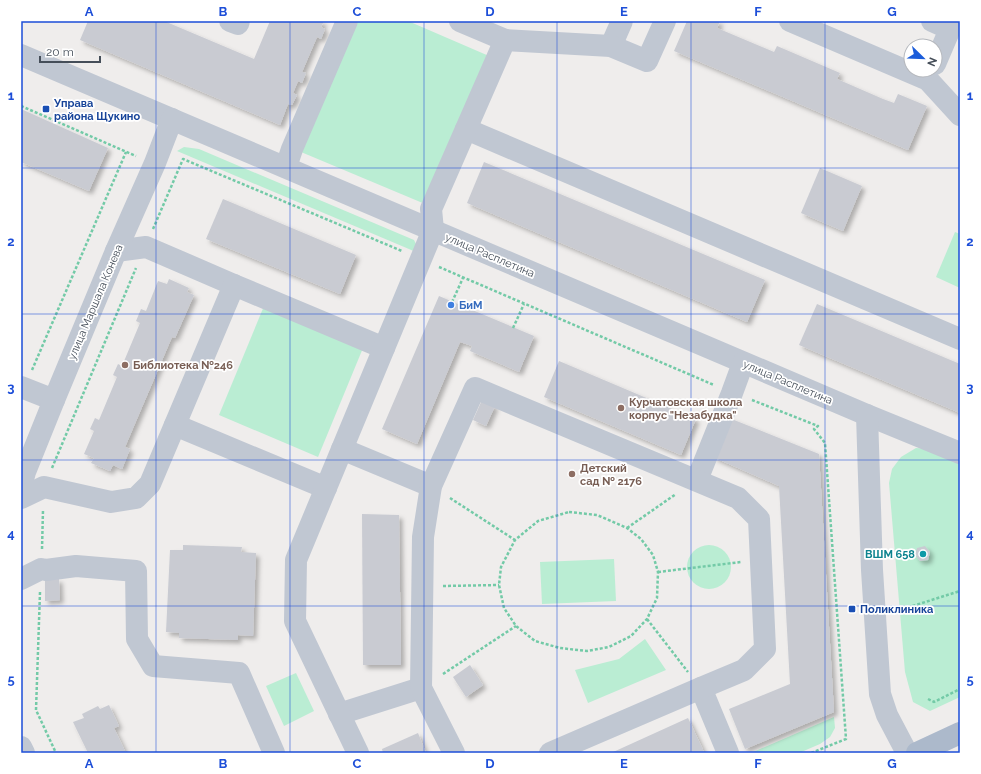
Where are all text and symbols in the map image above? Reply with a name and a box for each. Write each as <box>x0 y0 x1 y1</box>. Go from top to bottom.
text: A <box>85 4 94 19</box>
text: B <box>219 4 228 19</box>
text: C <box>353 4 362 19</box>
text: D <box>485 4 495 19</box>
text: E <box>620 4 628 19</box>
text: F <box>754 4 762 19</box>
text: G <box>887 4 897 19</box>
scale bar <box>40 38 100 64</box>
north arrow <box>903 38 943 78</box>
text: 20 m <box>46 45 74 59</box>
text: N <box>924 55 939 68</box>
text: 1 <box>8 88 15 103</box>
text: 1 <box>967 88 974 103</box>
place label: Управа района Щукино <box>53 97 141 123</box>
marker: Управа района Щукино <box>41 104 51 114</box>
street label: улица Расплетина <box>443 231 536 280</box>
text: 2 <box>7 234 15 249</box>
text: 2 <box>966 234 974 249</box>
street label: улица Маршала Конева <box>65 243 126 362</box>
place label: БиМ <box>459 299 483 312</box>
marker: БиМ <box>446 300 456 310</box>
street label: улица Расплетина <box>741 358 834 407</box>
place label: Библиотека №246 <box>133 359 233 372</box>
marker: Библиотека №246 <box>120 360 130 370</box>
text: 3 <box>7 380 15 395</box>
text: 3 <box>966 380 974 395</box>
place label: Курчатовская школа корпус "Незабудка" <box>629 396 742 422</box>
marker: Курчатовская школа корпус "Незабудка" <box>616 403 626 413</box>
place label: Детский сад № 2176 <box>580 462 642 488</box>
marker: Детский сад № 2176 <box>567 469 577 479</box>
text: 4 <box>7 526 15 541</box>
text: 4 <box>966 526 974 541</box>
place label: ВШM 658 <box>865 548 915 561</box>
marker: ВШM 658 <box>918 549 928 559</box>
place label: Поликлиника <box>860 603 933 616</box>
marker: Поликлиника <box>847 604 857 614</box>
text: 5 <box>7 672 15 687</box>
text: 5 <box>966 672 974 687</box>
text: A <box>85 756 94 771</box>
text: B <box>219 756 228 771</box>
text: C <box>353 756 362 771</box>
text: D <box>485 756 495 771</box>
text: E <box>620 756 628 771</box>
text: F <box>754 756 762 771</box>
text: G <box>887 756 897 771</box>

